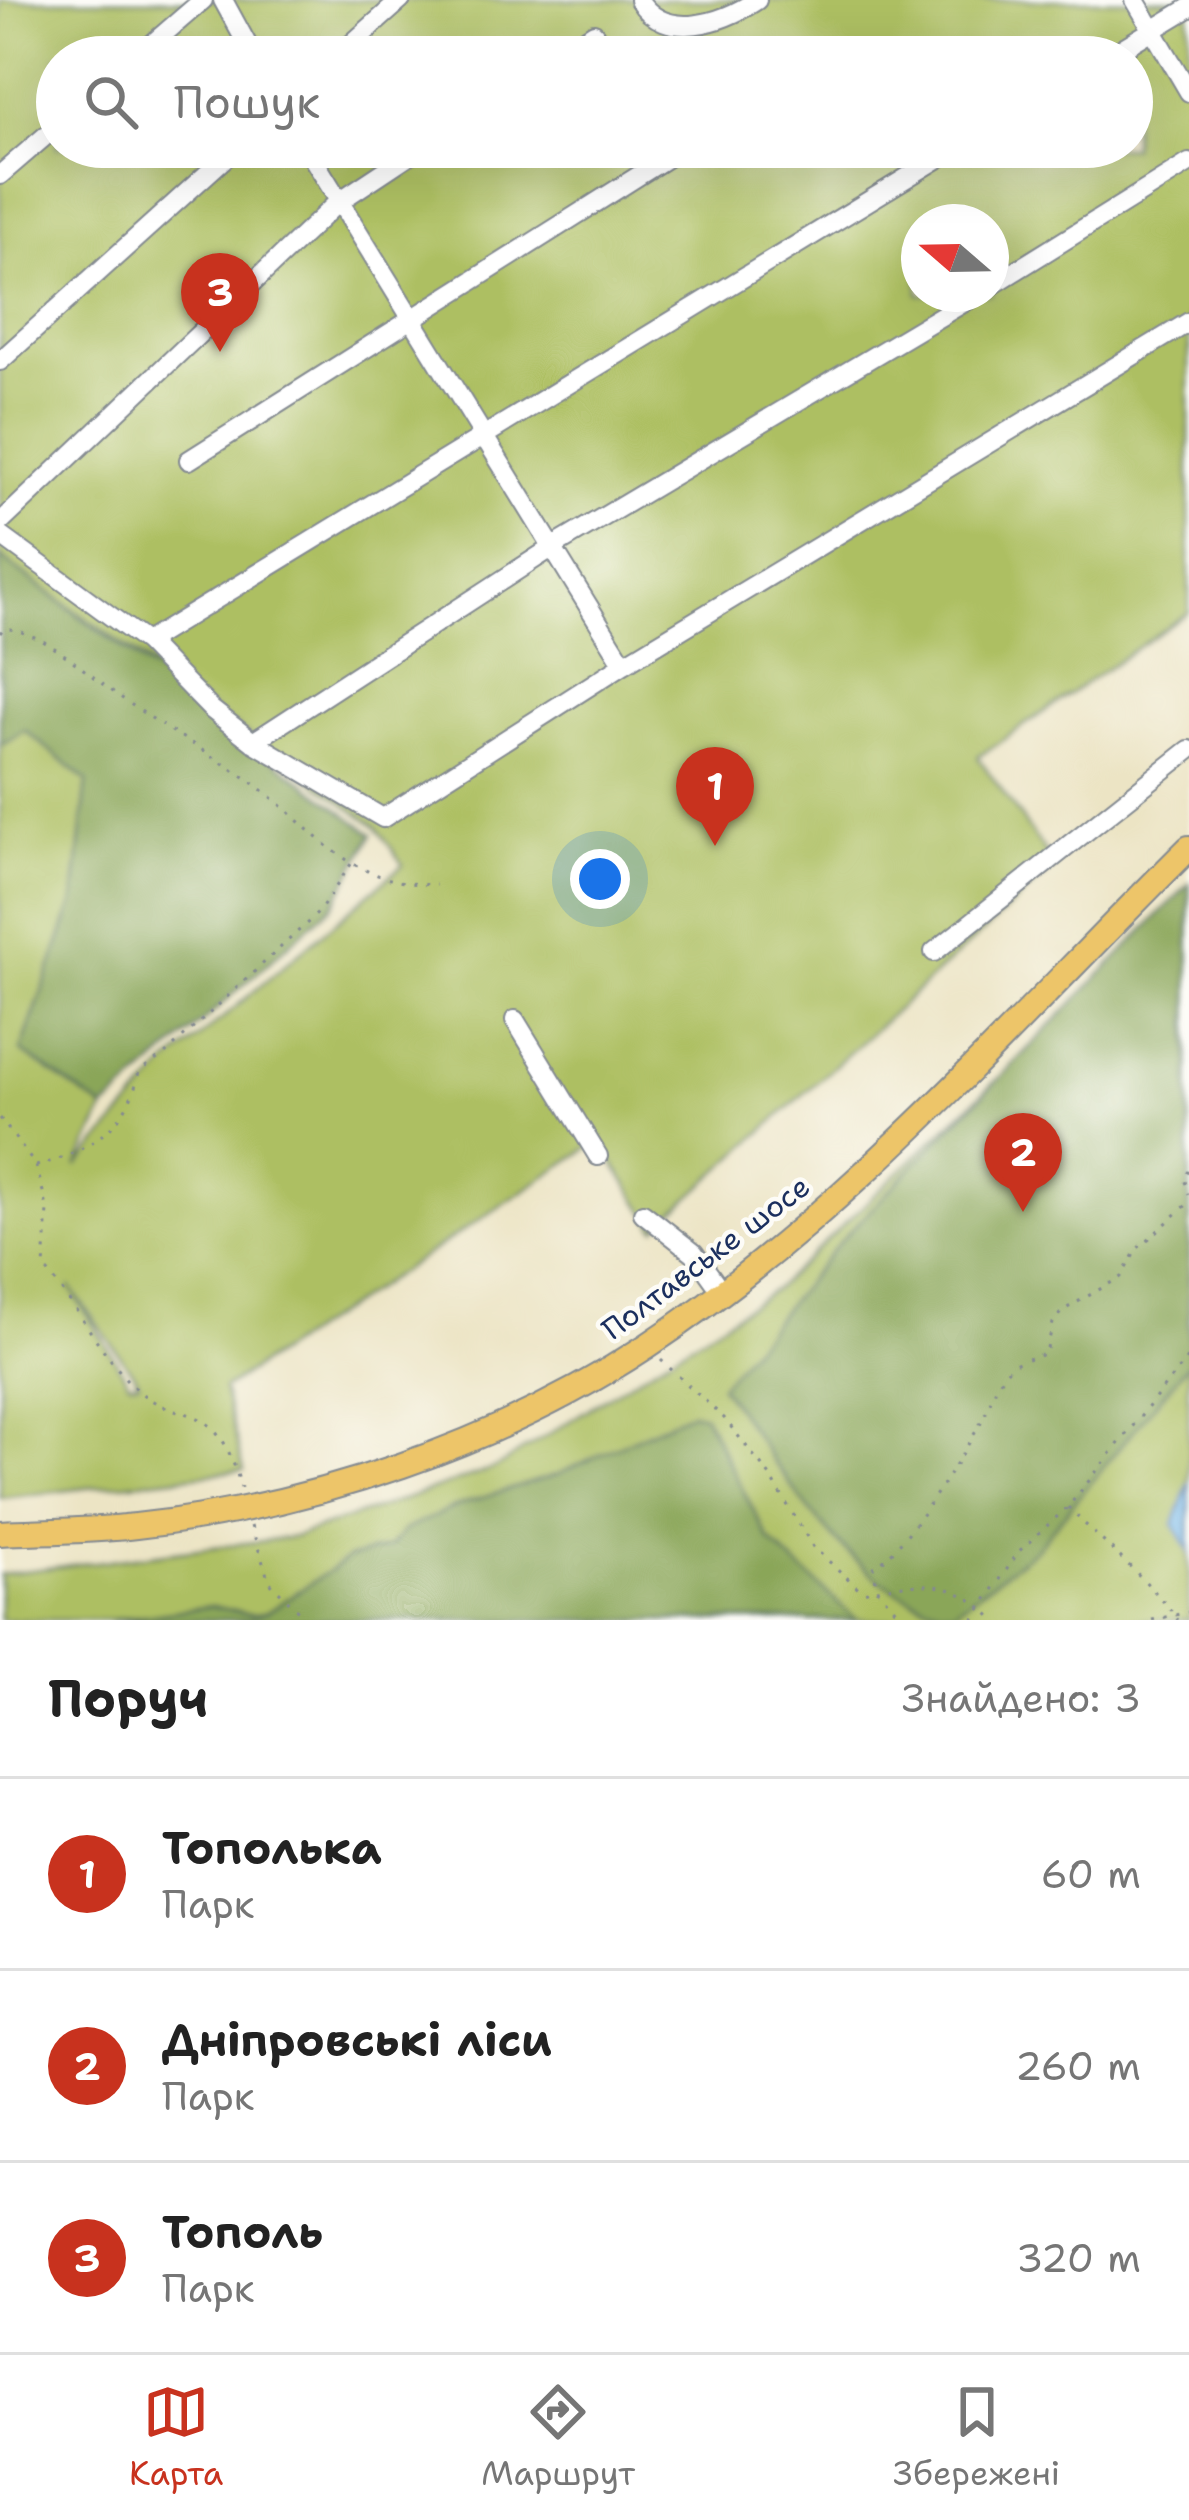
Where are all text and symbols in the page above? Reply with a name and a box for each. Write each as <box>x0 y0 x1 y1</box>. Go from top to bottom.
search box <box>36 36 1153 168</box>
icon: search <box>78 69 144 135</box>
text: Пошук <box>174 72 320 132</box>
north arrow <box>901 204 1009 312</box>
pin: 3 <box>181 253 259 352</box>
pin: 1 <box>676 747 754 846</box>
your location <box>570 849 630 909</box>
pin: 2 <box>984 1113 1062 1212</box>
street label: Полтавське шосе <box>593 1166 818 1349</box>
text: Поруч <box>48 1664 208 1732</box>
text: Знайдено: 3 <box>902 1672 1141 1724</box>
text: Тополька <box>162 1818 382 1878</box>
text: 1 <box>78 1848 96 1900</box>
text: 60 m <box>1041 1848 1141 1900</box>
text: Парк <box>162 1878 255 1930</box>
text: Дніпровські ліси <box>162 2010 552 2070</box>
text: 2 <box>73 2040 101 2092</box>
text: 260 m <box>1015 2040 1141 2092</box>
text: Парк <box>162 2070 255 2122</box>
text: Тополь <box>162 2202 323 2262</box>
text: 3 <box>73 2232 101 2284</box>
text: 320 m <box>1016 2232 1141 2284</box>
text: Парк <box>162 2262 255 2314</box>
tab: Карта <box>129 2379 223 2496</box>
tab: Маршрут <box>481 2379 635 2496</box>
tab: Збережені <box>893 2379 1060 2496</box>

